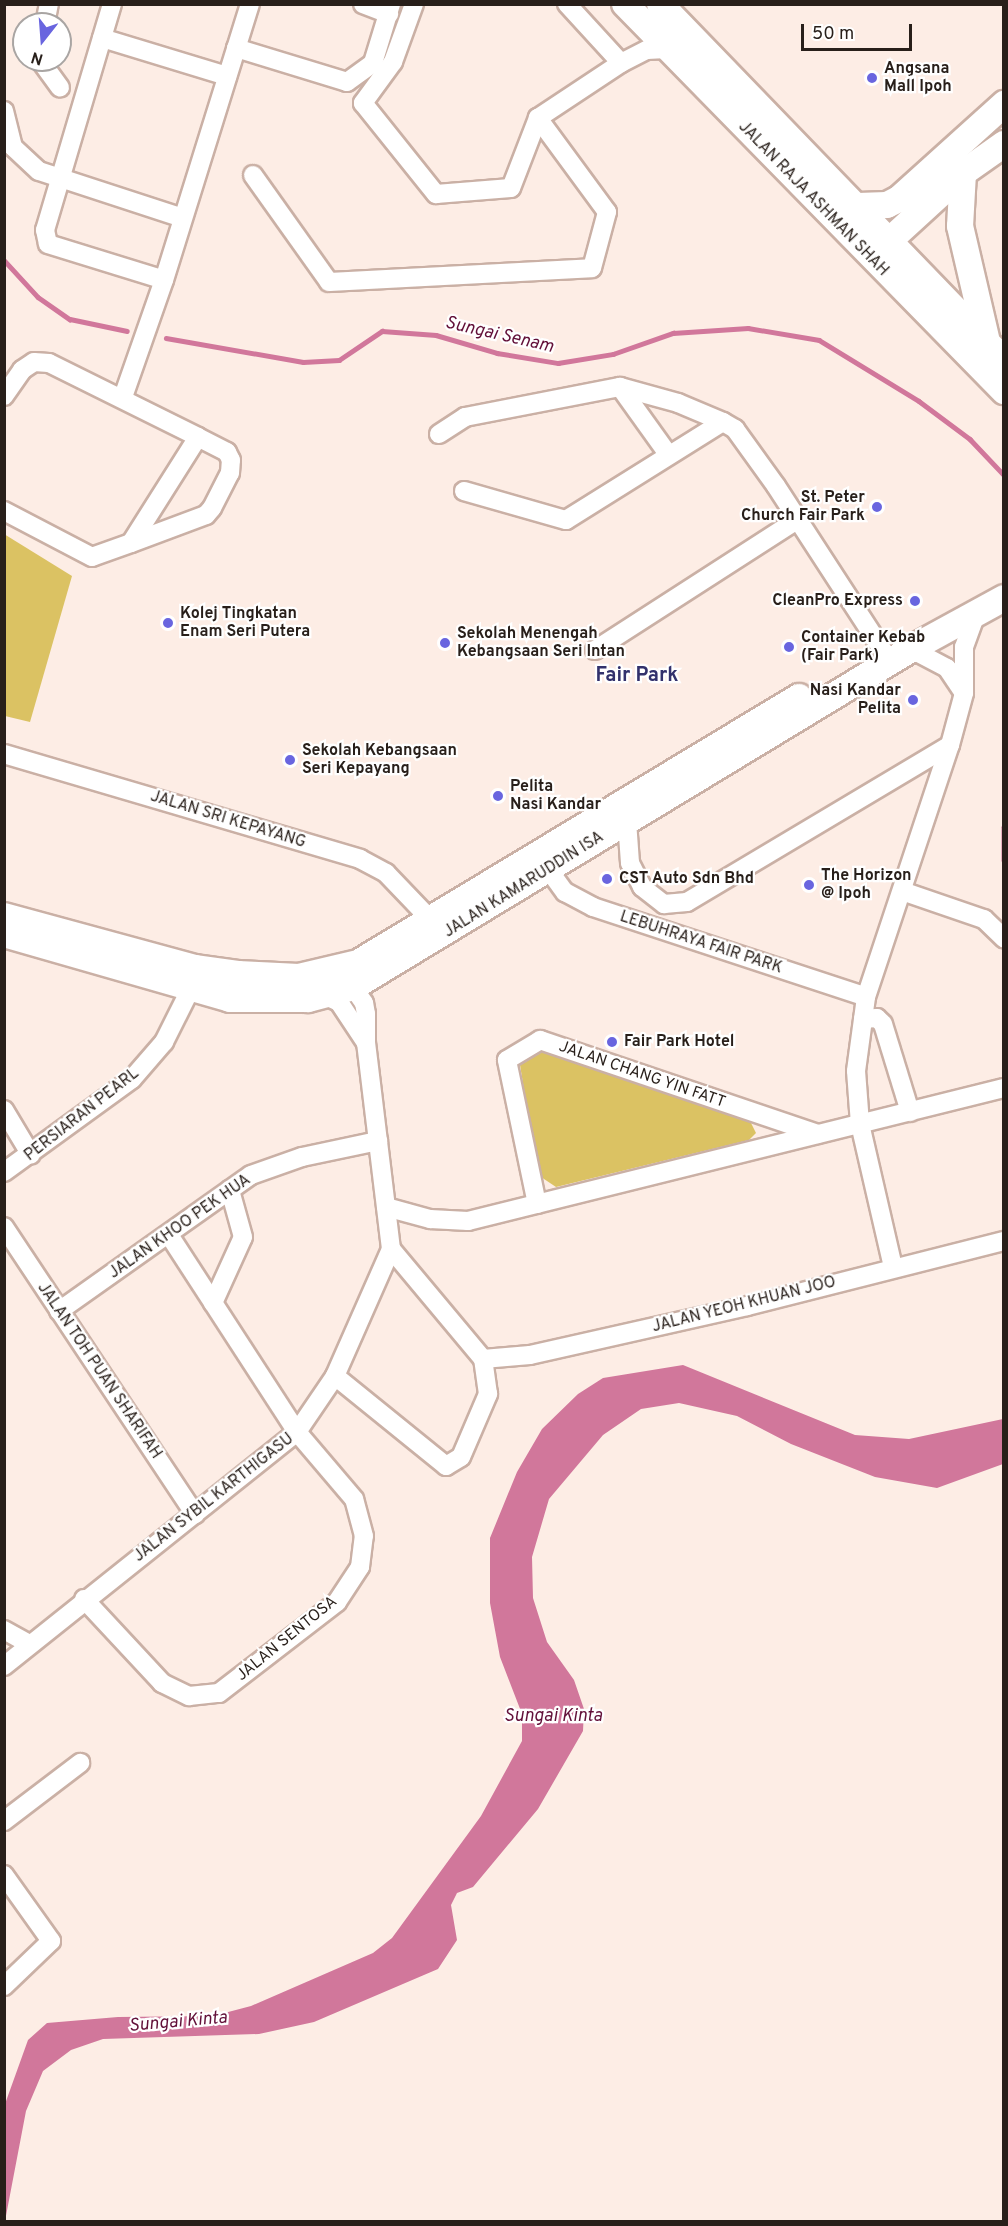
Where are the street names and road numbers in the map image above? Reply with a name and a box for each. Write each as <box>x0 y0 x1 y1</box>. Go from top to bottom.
street label: JALAN RAJA ASHMAN SHAH <box>733 117 893 281</box>
street label: JALAN SRI KEPAYANG <box>148 787 308 853</box>
street label: JALAN KAMARUDDIN ISA <box>441 828 607 942</box>
street label: LEBUHRAYA FAIR PARK <box>617 908 785 978</box>
street label: JALAN CHANG YIN FATT <box>556 1037 728 1113</box>
street label: PERSIARAN PEARL <box>21 1064 143 1166</box>
street label: JALAN KHOO PEK HUA <box>105 1171 255 1283</box>
street label: JALAN YEOH KHUAN JOO <box>650 1273 838 1337</box>
street label: JALAN TOH PUAN SHARIFAH <box>33 1279 165 1463</box>
street label: JALAN SYBIL KARTHIGASU <box>130 1429 298 1567</box>
street label: JALAN SENTOSA <box>233 1592 341 1686</box>

